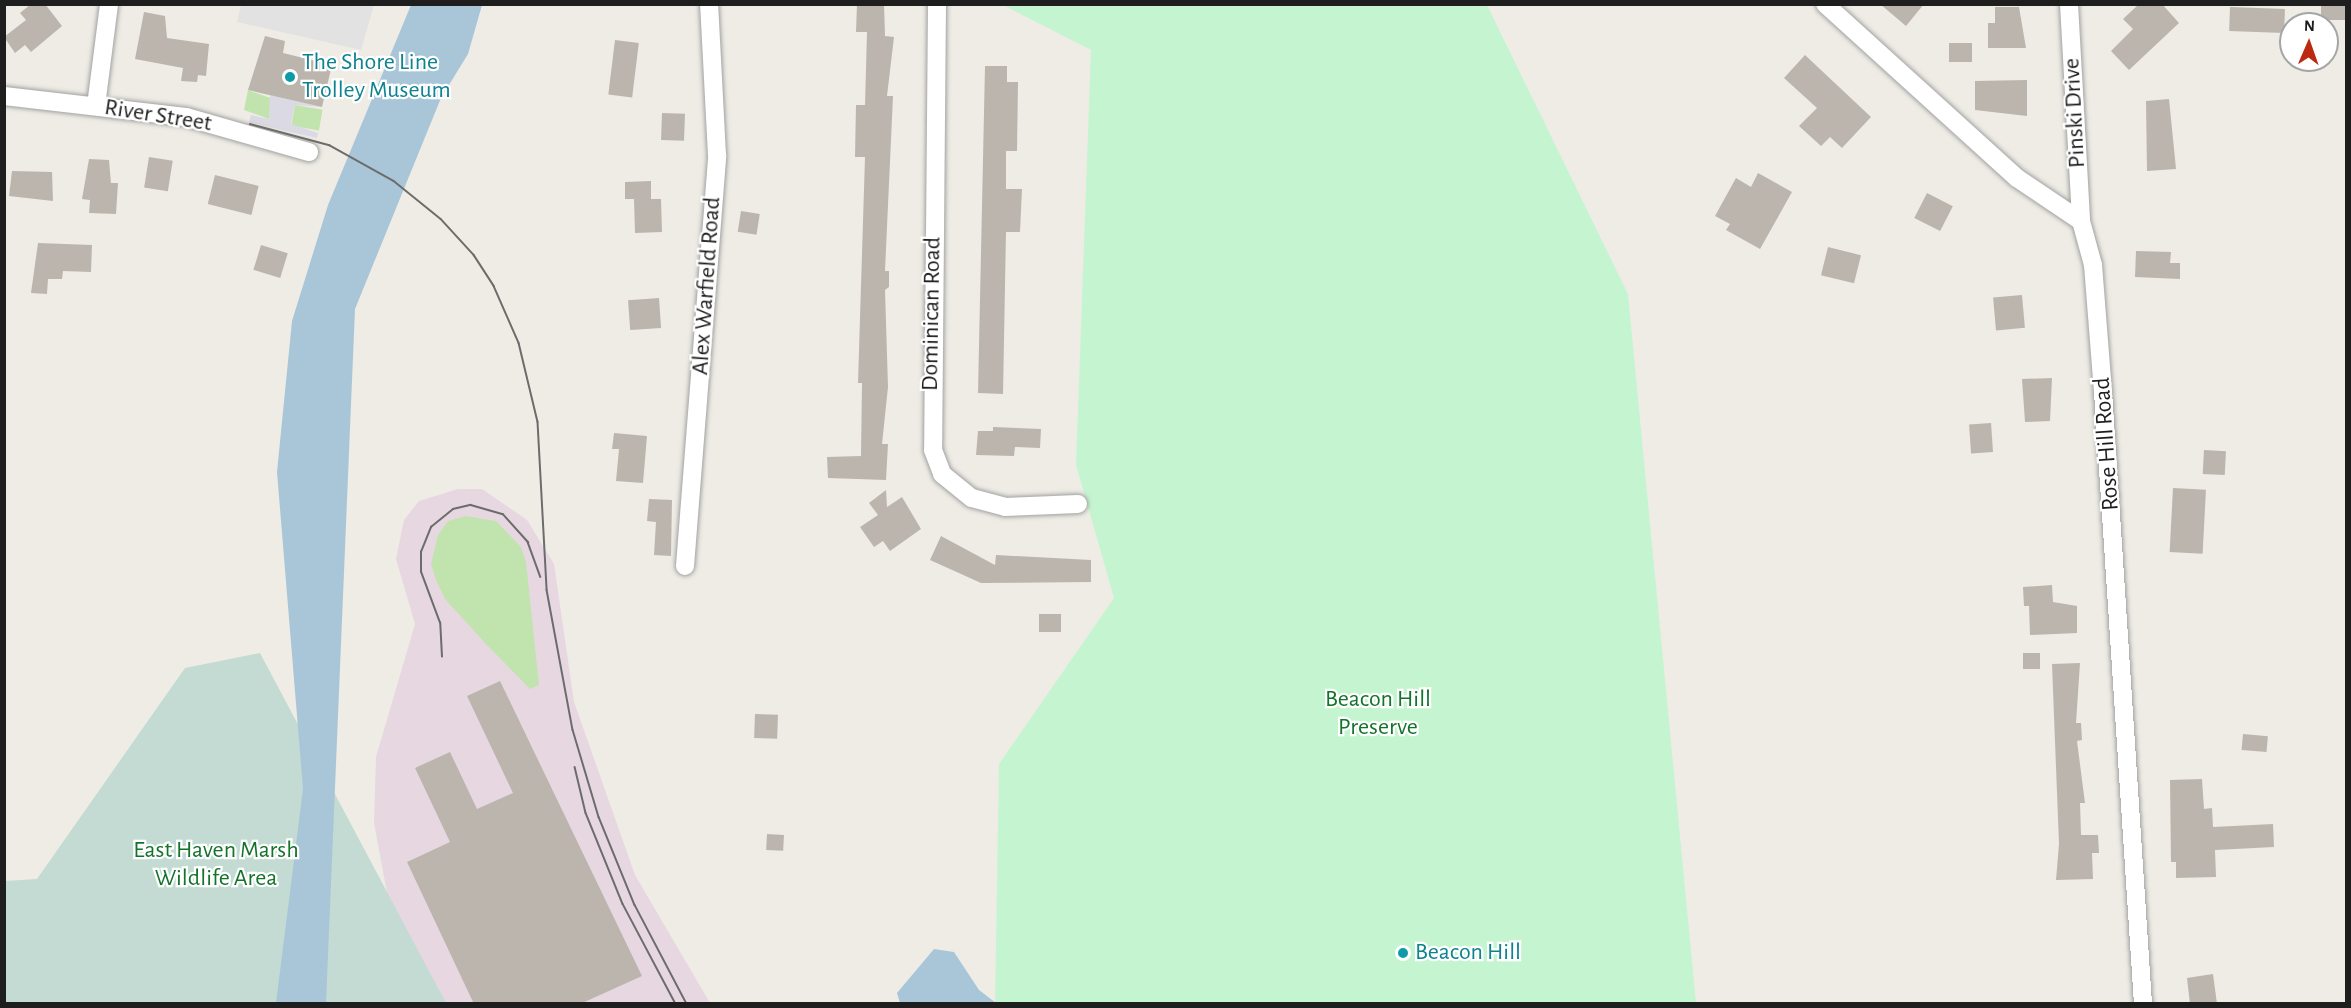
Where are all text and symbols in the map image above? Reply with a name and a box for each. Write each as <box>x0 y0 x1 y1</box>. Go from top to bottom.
north arrow <box>2279 12 2339 72</box>
text: N <box>2304 18 2315 34</box>
place label: The Shore Line Trolley Museum <box>302 49 451 105</box>
street label: Pinski Drive <box>2058 57 2092 169</box>
marker: The Shore Line Trolley Museum <box>283 70 297 84</box>
street label: River Street <box>102 93 214 139</box>
street label: Alex Warfield Road <box>686 196 728 376</box>
street label: Dominican Road <box>916 237 948 391</box>
street label: Rose Hill Road <box>2088 376 2126 512</box>
park label: Beacon Hill Preserve <box>1325 686 1431 742</box>
park label: East Haven Marsh Wildlife Area <box>133 837 299 893</box>
place label: Beacon Hill <box>1415 939 1521 967</box>
marker: Beacon Hill <box>1396 946 1410 960</box>

